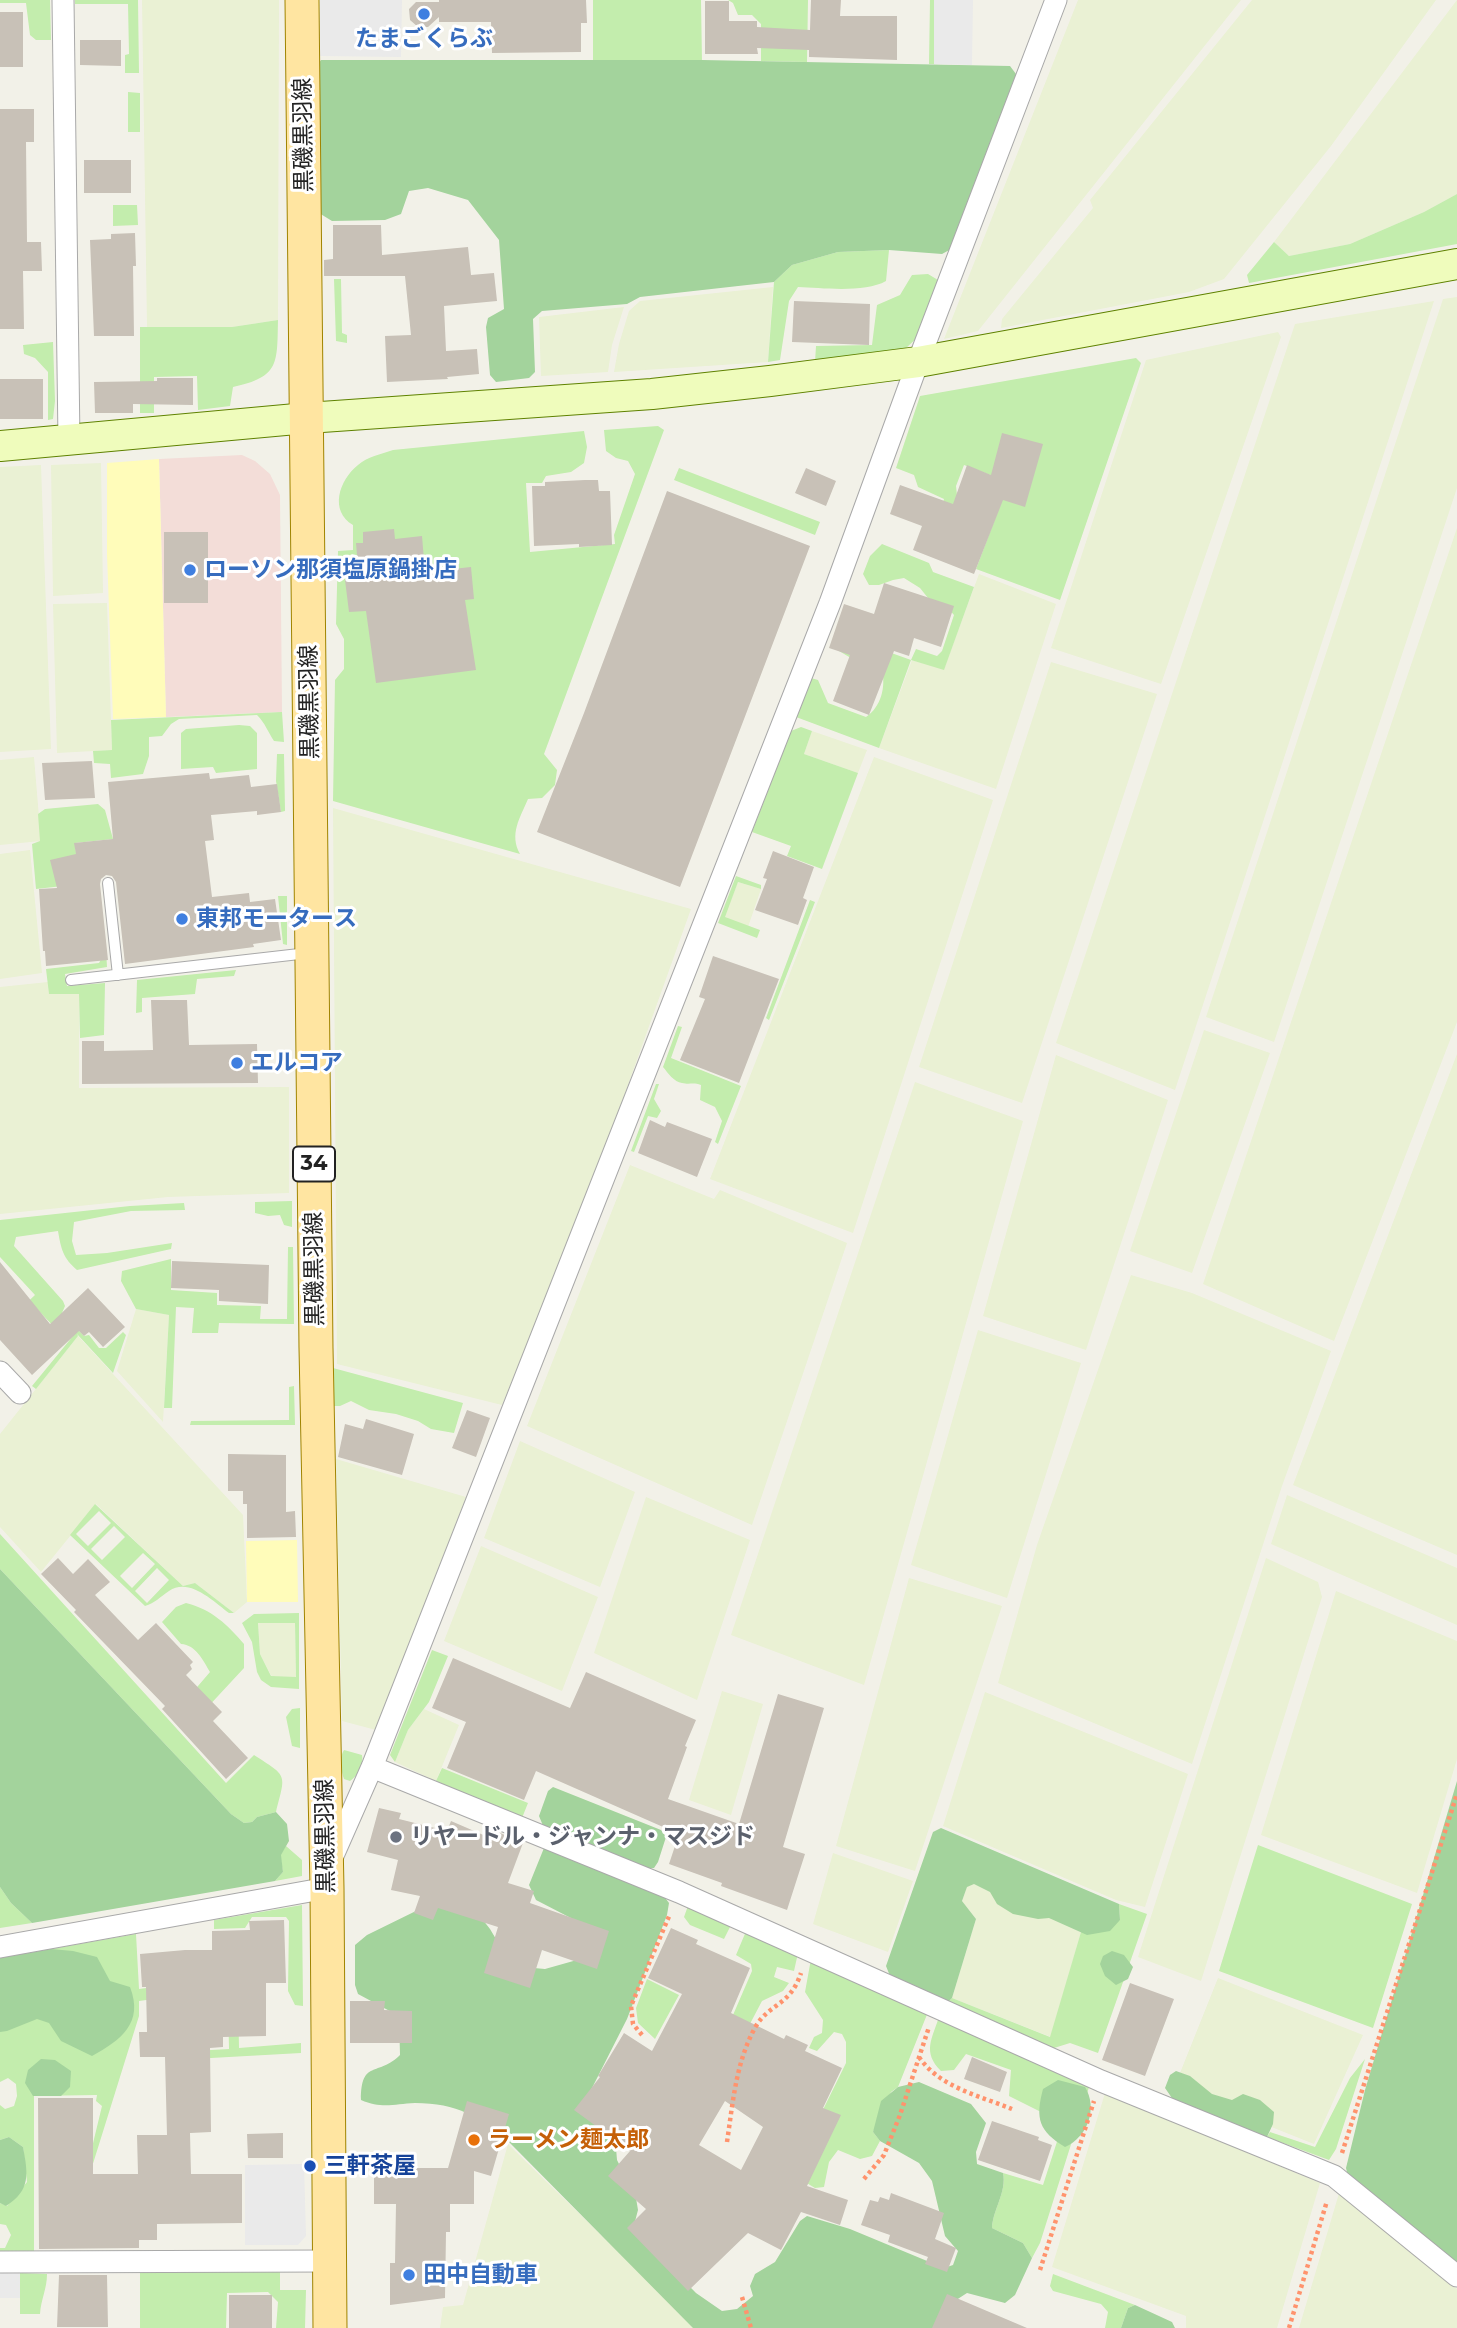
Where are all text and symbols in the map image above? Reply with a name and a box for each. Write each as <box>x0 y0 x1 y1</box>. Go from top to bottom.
marker: たまごくらぶ <box>416 6 432 22</box>
place label: たまごくらぶ <box>355 25 493 53</box>
street label: 黒磯黒羽線 <box>289 77 319 193</box>
place label: ローソン那須塩原鍋掛店 <box>204 556 457 584</box>
marker: ローソン那須塩原鍋掛店 <box>182 562 198 578</box>
street label: 黒磯黒羽線 <box>295 644 325 760</box>
place label: 東邦モータース <box>196 905 357 933</box>
marker: 東邦モータース <box>174 911 190 927</box>
place label: エルコア <box>251 1049 343 1077</box>
marker: エルコア <box>229 1055 245 1071</box>
road number: 34 <box>293 1146 335 1182</box>
street label: 黒磯黒羽線 <box>300 1211 330 1327</box>
street label: 黒磯黒羽線 <box>311 1778 341 1894</box>
place label: リヤードル・ジャンナ・マスジド <box>410 1823 755 1851</box>
marker: リヤードル・ジャンナ・マスジド <box>388 1829 404 1845</box>
place label: ラーメン麺太郎 <box>488 2126 649 2154</box>
marker: ラーメン麺太郎 <box>466 2132 482 2148</box>
place label: 三軒茶屋 <box>324 2152 416 2180</box>
marker: 三軒茶屋 <box>302 2158 318 2174</box>
place label: 田中自動車 <box>423 2261 538 2289</box>
marker: 田中自動車 <box>401 2267 417 2283</box>

